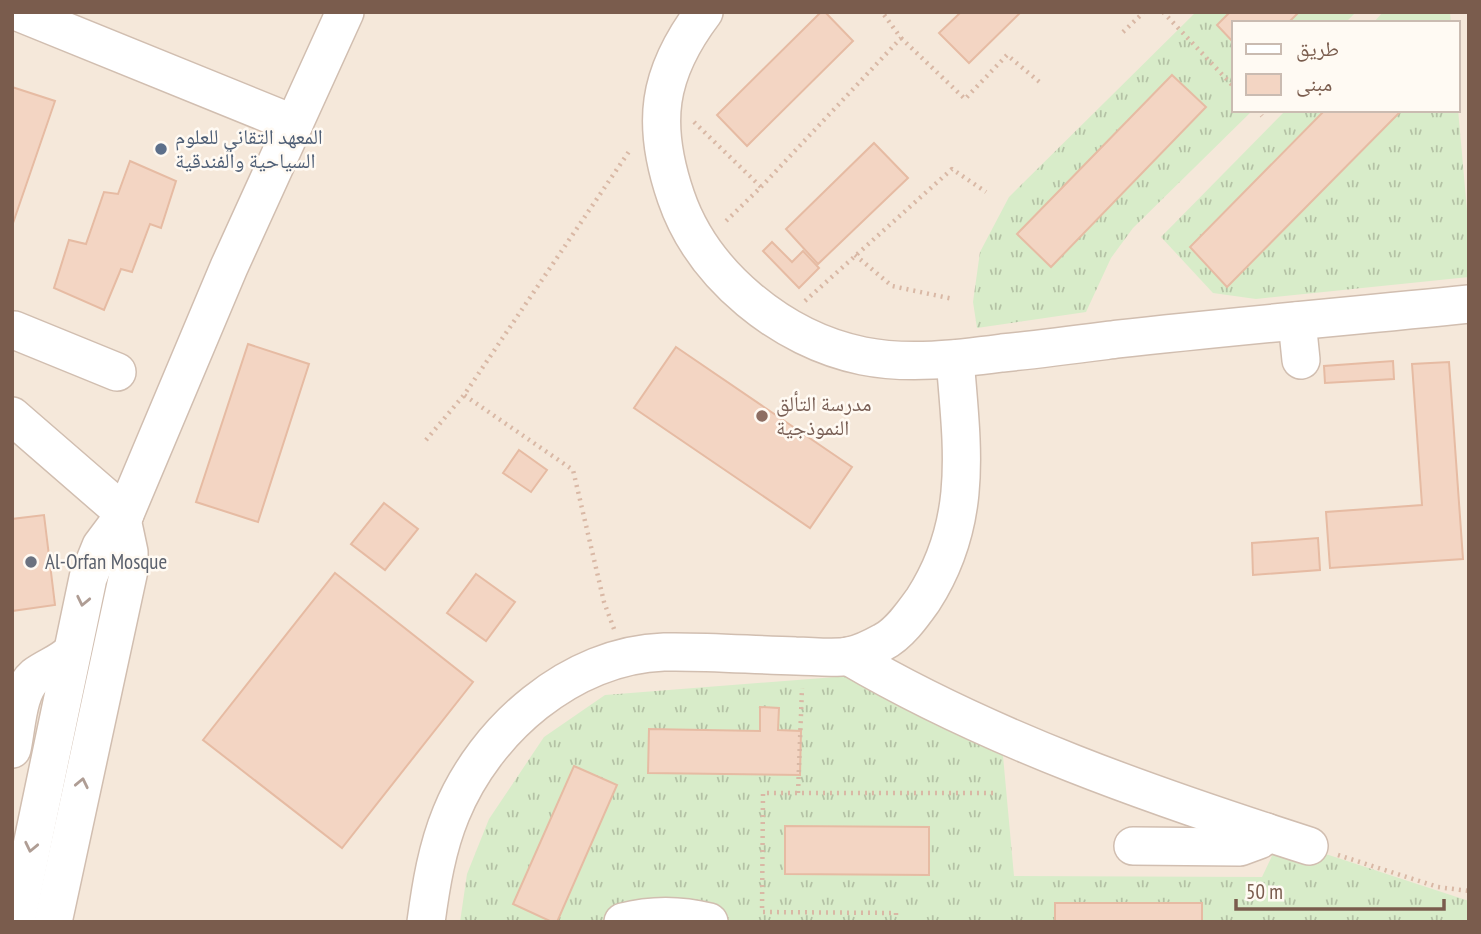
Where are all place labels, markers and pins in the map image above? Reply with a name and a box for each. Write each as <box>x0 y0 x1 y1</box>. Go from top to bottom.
place label: المعهد التقاني للعلوم السياحية والفندقية <box>175 123 323 174</box>
marker: المعهد التقاني للعلوم السياحية والفندقية <box>153 141 169 157</box>
place label: مدرسة التألق النموذجية <box>776 390 872 441</box>
marker: مدرسة التألق النموذجية <box>754 408 770 424</box>
place label: Al-Orfan Mosque <box>45 548 167 575</box>
marker: Al-Orfan Mosque <box>23 554 39 570</box>

